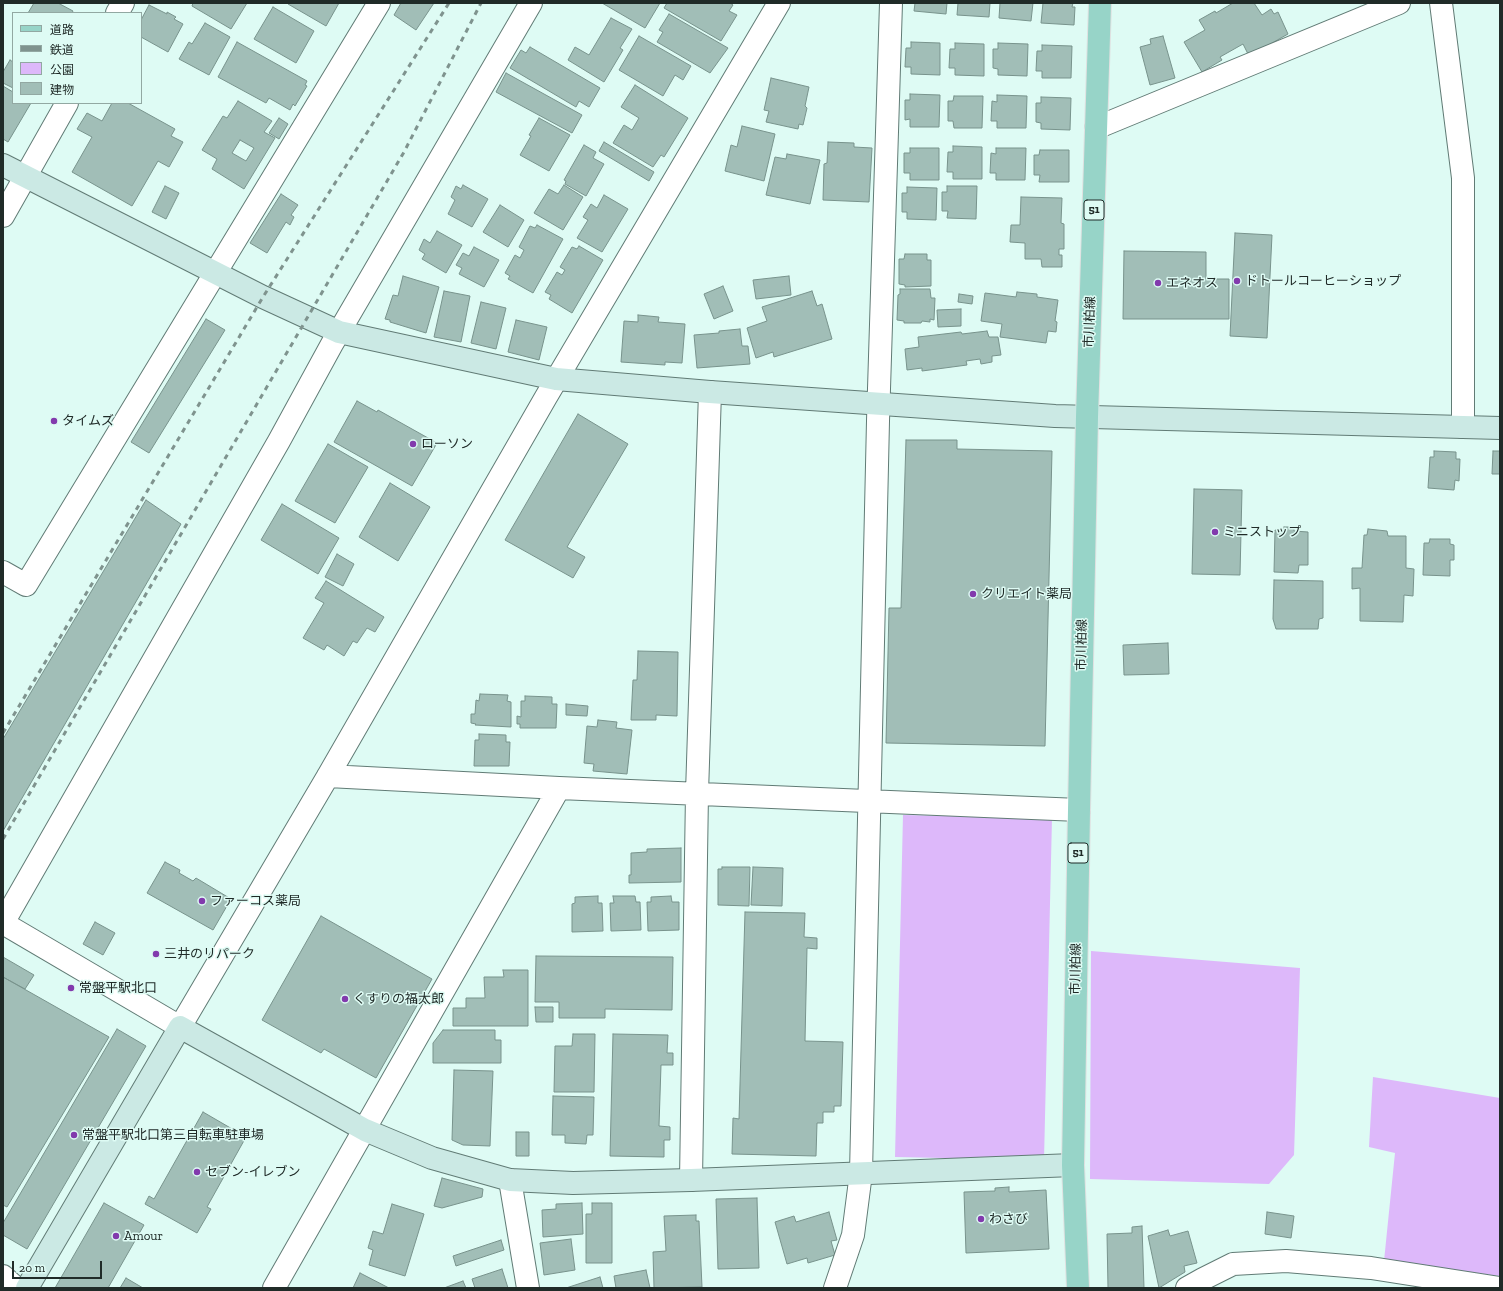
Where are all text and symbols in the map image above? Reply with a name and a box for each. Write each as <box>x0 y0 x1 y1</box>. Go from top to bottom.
legend <box>12 12 142 104</box>
text: 道路 <box>50 23 74 37</box>
text: 鉄道 <box>50 43 74 57</box>
text: 公園 <box>50 63 74 77</box>
text: 建物 <box>50 83 74 97</box>
road number: 51 <box>1084 200 1104 220</box>
place label: ドトールコーヒーショップ <box>1245 273 1401 289</box>
place label: エネオス <box>1166 275 1218 291</box>
marker: ドトールコーヒーショップ <box>1232 276 1242 286</box>
marker: エネオス <box>1153 278 1163 288</box>
street label: 市川柏線 <box>1081 296 1099 348</box>
place label: タイムズ <box>62 413 114 429</box>
marker: タイムズ <box>49 416 59 426</box>
place label: ローソン <box>421 436 473 452</box>
marker: ローソン <box>408 439 418 449</box>
place label: ミニストップ <box>1223 524 1301 540</box>
marker: ミニストップ <box>1210 527 1220 537</box>
place label: クリエイト薬局 <box>981 586 1072 602</box>
marker: クリエイト薬局 <box>968 589 978 599</box>
street label: 市川柏線 <box>1074 619 1090 671</box>
road number: 51 <box>1068 843 1088 863</box>
place label: ファーコス薬局 <box>210 893 301 909</box>
marker: ファーコス薬局 <box>197 896 207 906</box>
street label: 市川柏線 <box>1068 943 1084 995</box>
place label: 三井のリパーク <box>164 946 255 962</box>
marker: 三井のリパーク <box>151 949 161 959</box>
place label: 常盤平駅北口 <box>79 980 157 996</box>
marker: 常盤平駅北口 <box>66 983 76 993</box>
place label: くすりの福太郎 <box>353 991 444 1007</box>
marker: くすりの福太郎 <box>340 994 350 1004</box>
place label: 常盤平駅北口第三自転車駐車場 <box>82 1127 264 1143</box>
marker: 常盤平駅北口第三自転車駐車場 <box>69 1130 79 1140</box>
place label: セブン-イレブン <box>205 1164 301 1180</box>
marker: セブン-イレブン <box>192 1167 202 1177</box>
place label: わさび <box>989 1211 1028 1227</box>
marker: わさび <box>976 1214 986 1224</box>
place label: Amour <box>124 1228 163 1244</box>
marker: Amour <box>111 1231 121 1241</box>
scale bar <box>14 1253 104 1279</box>
text: 20 m <box>19 1261 45 1275</box>

